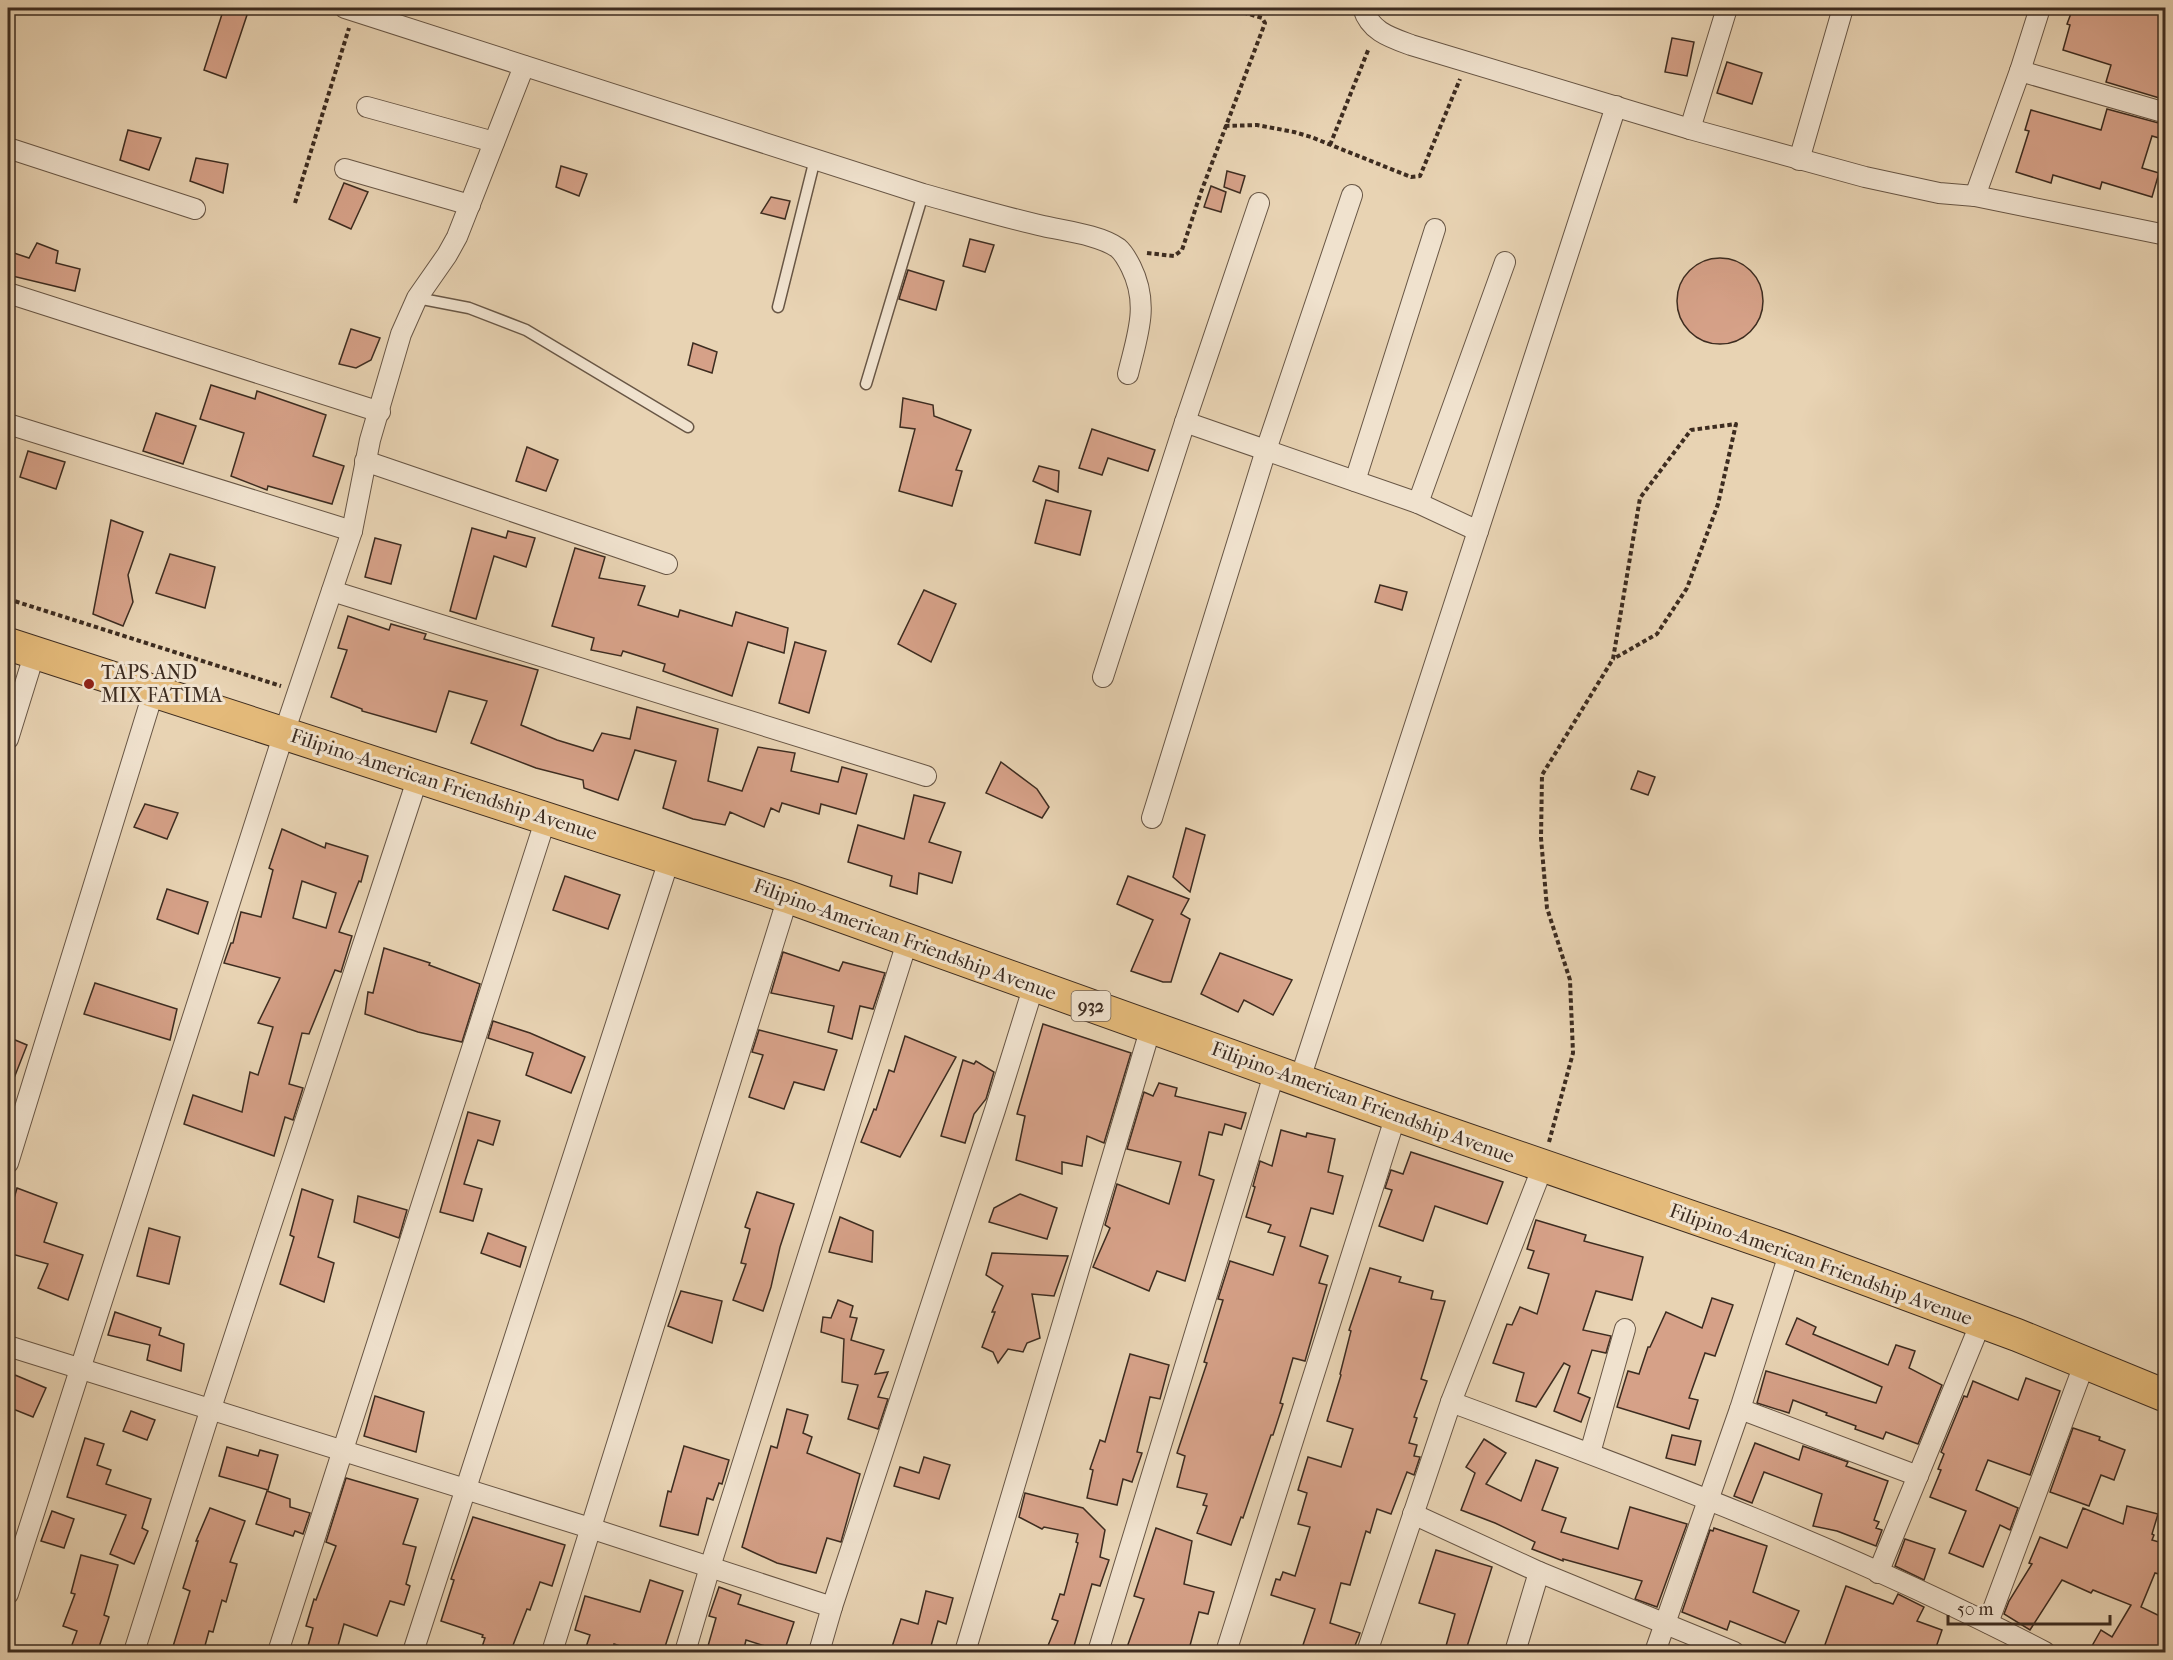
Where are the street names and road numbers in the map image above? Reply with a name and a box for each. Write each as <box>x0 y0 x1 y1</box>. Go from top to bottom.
street label: Filipino-American Friendship Avenue <box>288 724 600 845</box>
street label: Filipino-American Friendship Avenue <box>750 874 1060 1005</box>
road number: 932 <box>1072 991 1110 1021</box>
street label: Filipino-American Friendship Avenue <box>1208 1037 1518 1168</box>
street label: Filipino-American Friendship Avenue <box>1666 1199 1976 1330</box>

